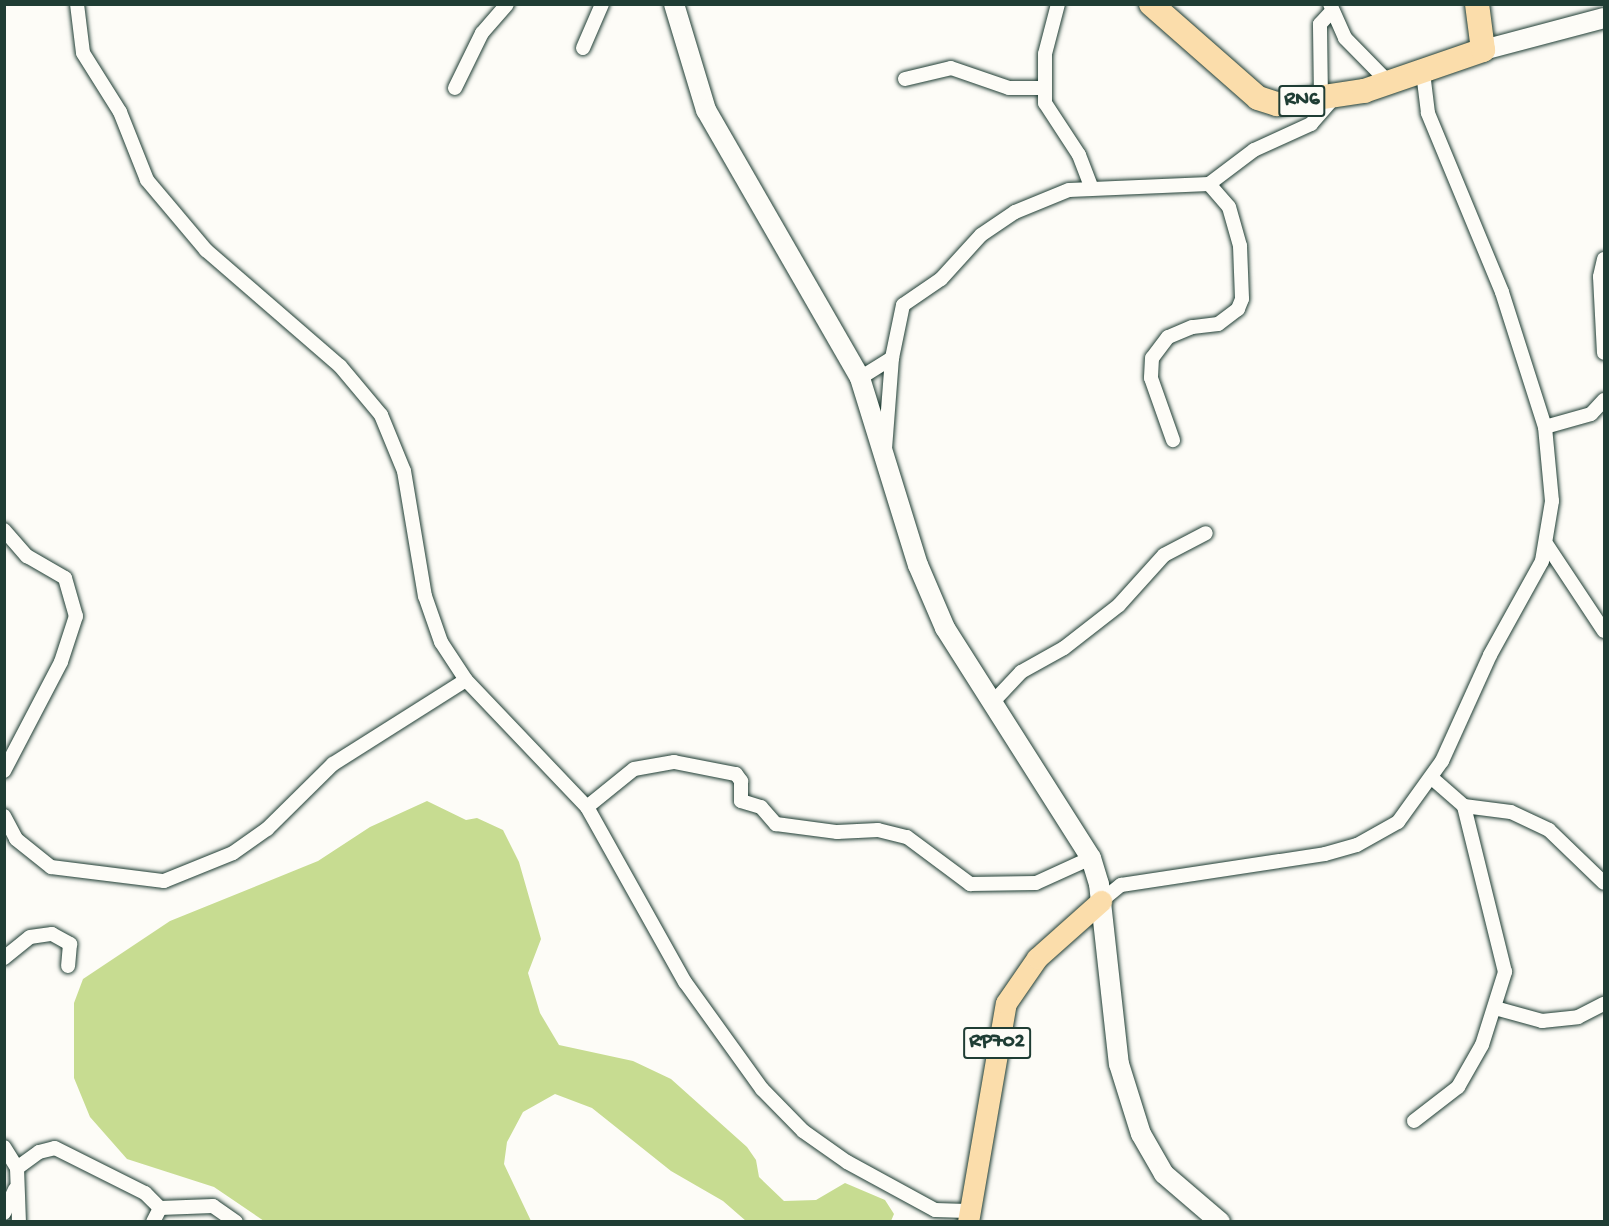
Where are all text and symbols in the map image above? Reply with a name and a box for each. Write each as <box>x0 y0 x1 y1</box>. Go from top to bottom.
road number: RN6 <box>1278 83 1326 119</box>
road number: RP702 <box>962 1025 1032 1061</box>

